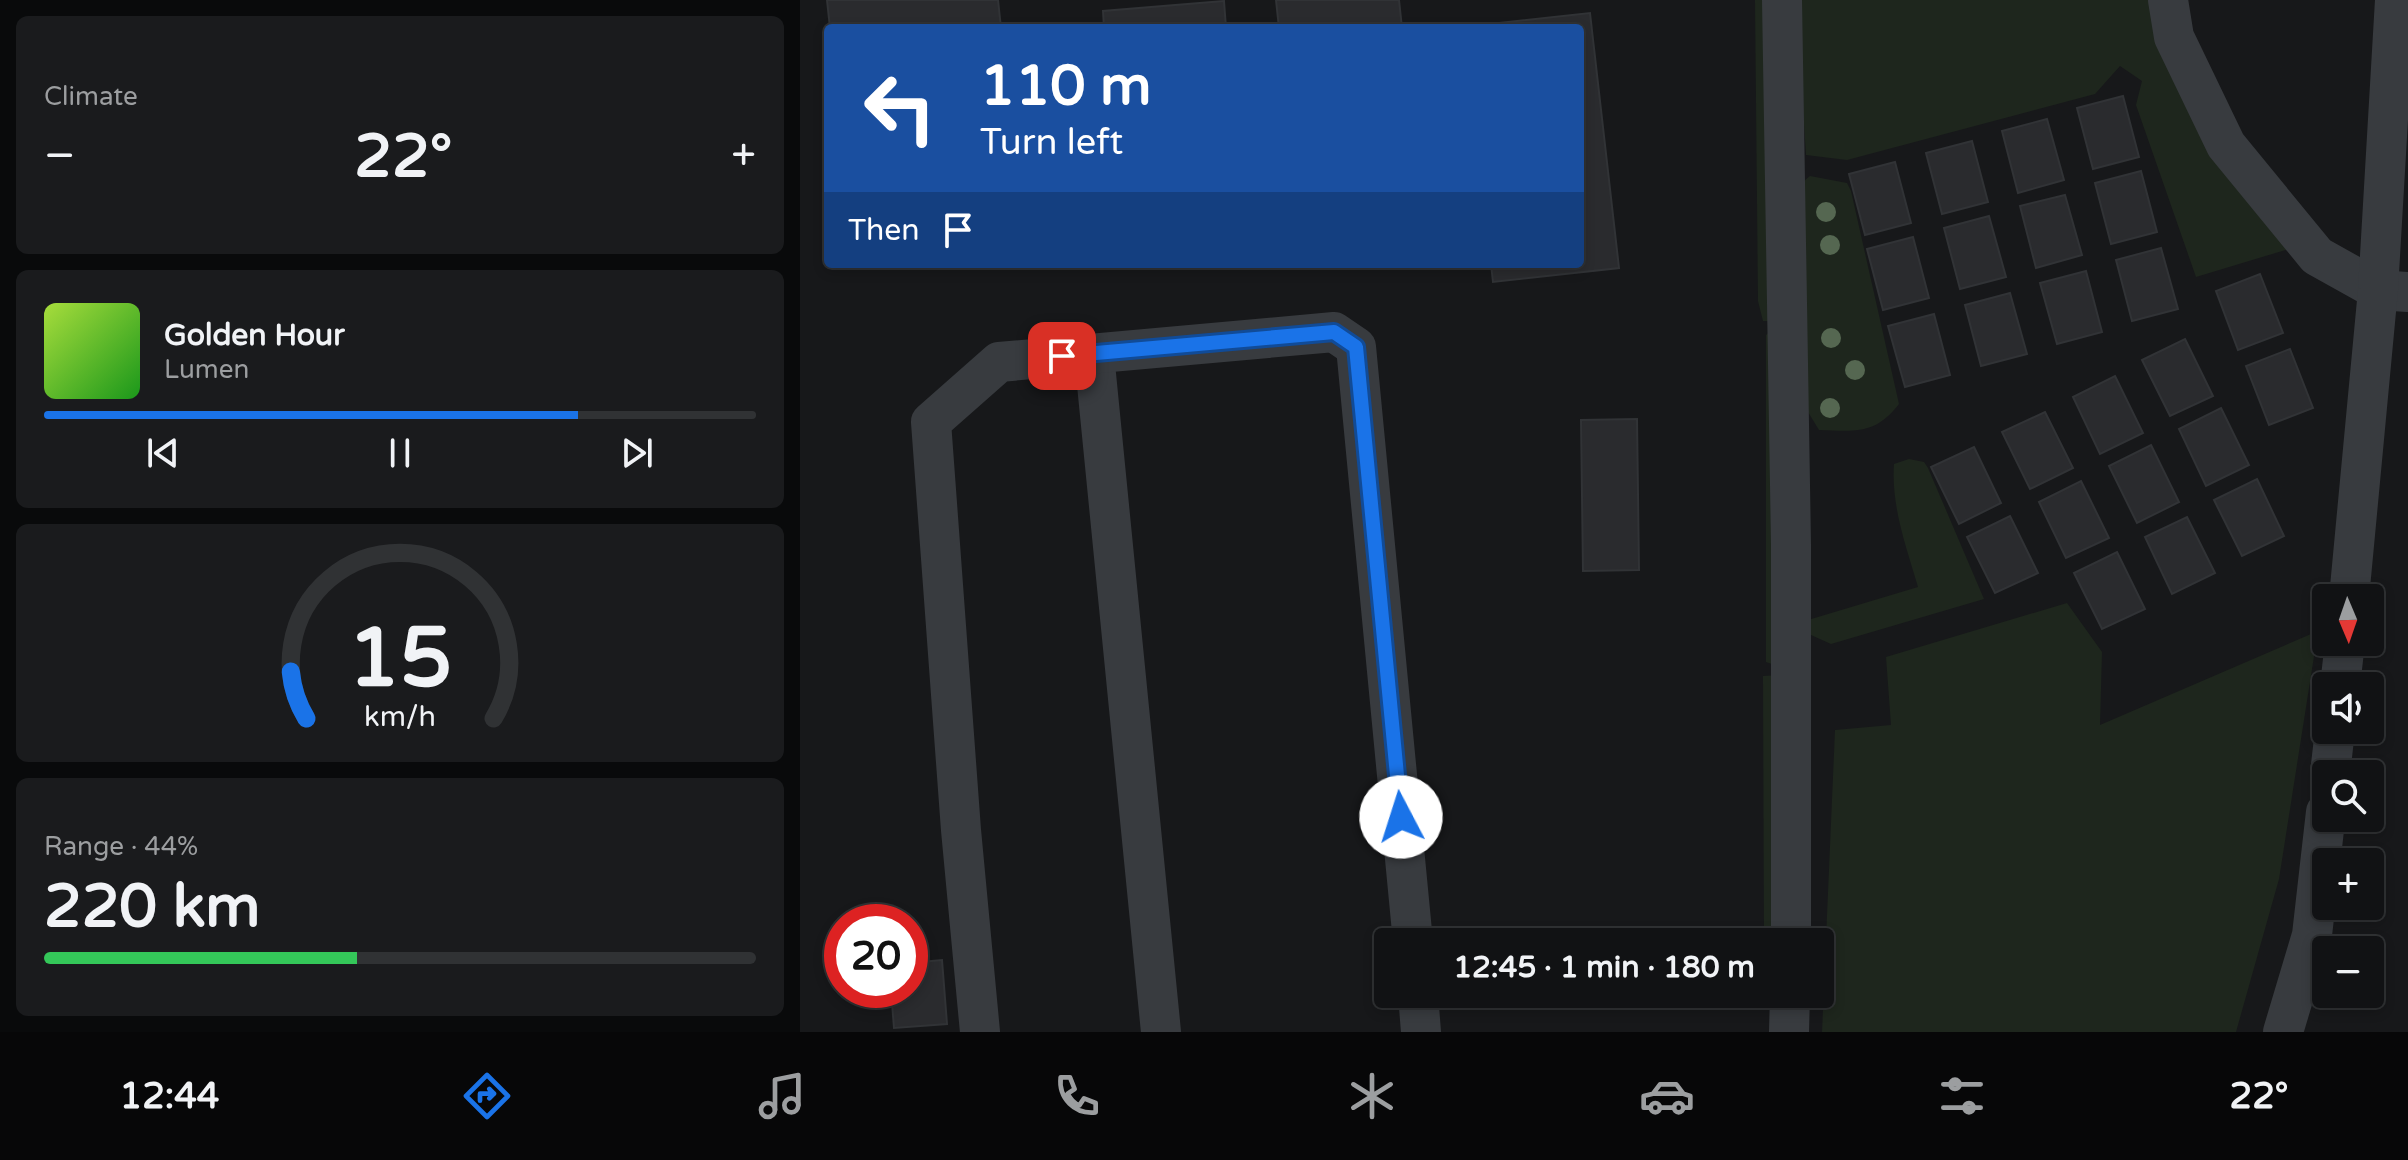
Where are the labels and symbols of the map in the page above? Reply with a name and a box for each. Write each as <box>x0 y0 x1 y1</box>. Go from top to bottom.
pin <box>1028 322 1096 390</box>
north arrow <box>2312 584 2384 656</box>
position arrow <box>1359 775 1443 859</box>
speed limit sign: 20 <box>824 904 928 1008</box>

